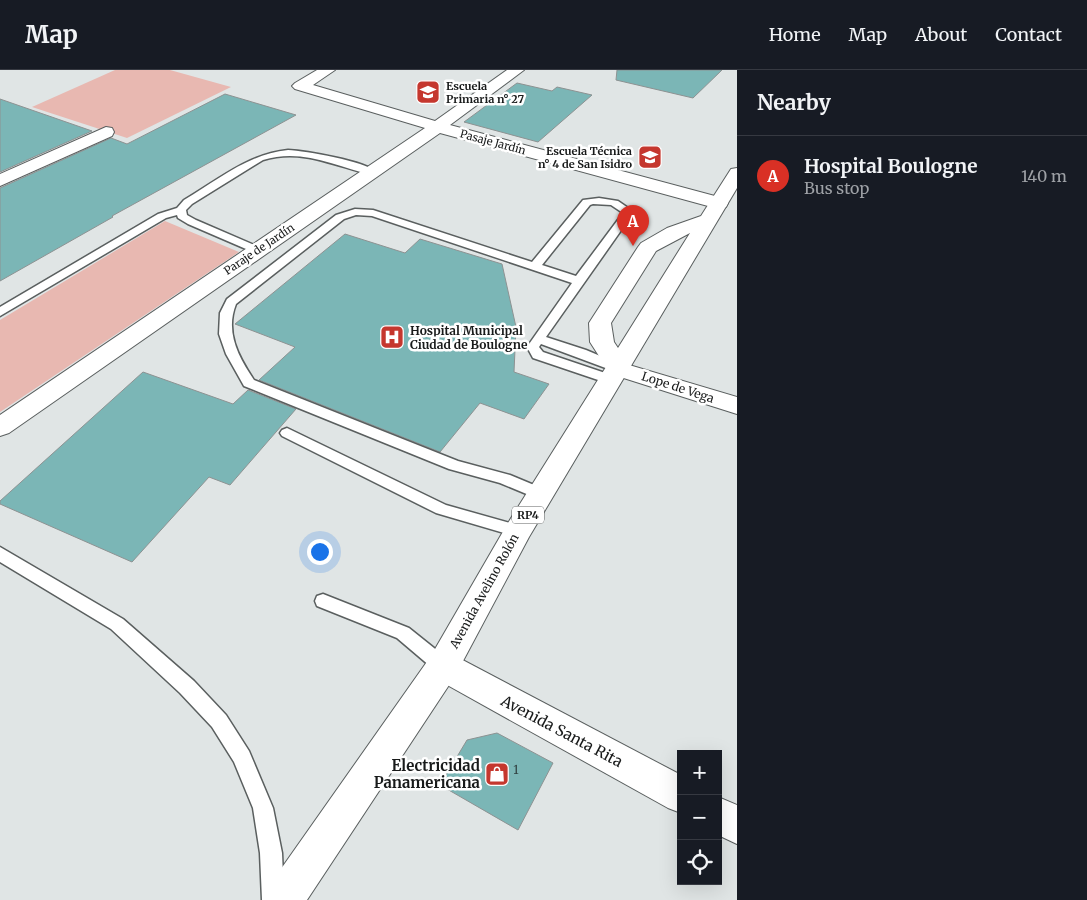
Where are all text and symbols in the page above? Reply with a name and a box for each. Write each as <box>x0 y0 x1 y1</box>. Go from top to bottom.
text: Map <box>25 19 78 50</box>
text: Home <box>769 23 821 46</box>
text: Map <box>849 23 887 46</box>
text: About <box>915 23 967 46</box>
text: Contact <box>995 23 1062 46</box>
school or university icon: Escuela Primaria n° 27 <box>415 79 441 105</box>
place label: Escuela Primaria n° 27 <box>446 79 524 106</box>
text: Nearby <box>757 89 831 116</box>
street label: Pasaje Jardín <box>458 126 528 158</box>
place label: Escuela Técnica n° 4 de San Isidro <box>538 144 632 171</box>
school or university icon: Escuela Técnica n° 4 de San Isidro <box>637 144 663 170</box>
text: Hospital Boulogne <box>804 154 978 178</box>
text: A <box>767 166 779 186</box>
text: 140 m <box>1021 166 1067 186</box>
text: Bus stop <box>804 178 869 198</box>
pin: A <box>617 205 649 246</box>
street label: Paraje de Jardín <box>221 220 297 278</box>
place label: Hospital Municipal Ciudad de Boulogne <box>410 323 528 352</box>
hospital icon: Hospital Municipal Ciudad de Boulogne <box>379 324 405 350</box>
street label: Lope de Vega <box>640 368 717 406</box>
road number: RP4 <box>512 506 544 524</box>
street label: Avenida Avelino Rolón <box>446 531 522 652</box>
your location <box>307 539 333 565</box>
street label: Avenida Santa Rita <box>497 690 626 771</box>
map controls <box>677 750 722 885</box>
button: + <box>677 750 722 795</box>
place label: Electricidad Panamericana <box>374 756 481 792</box>
shop icon: Electricidad Panamericana <box>484 761 510 787</box>
house number: 1 <box>513 762 519 777</box>
button: − <box>677 795 722 840</box>
button: locate <box>677 840 722 885</box>

